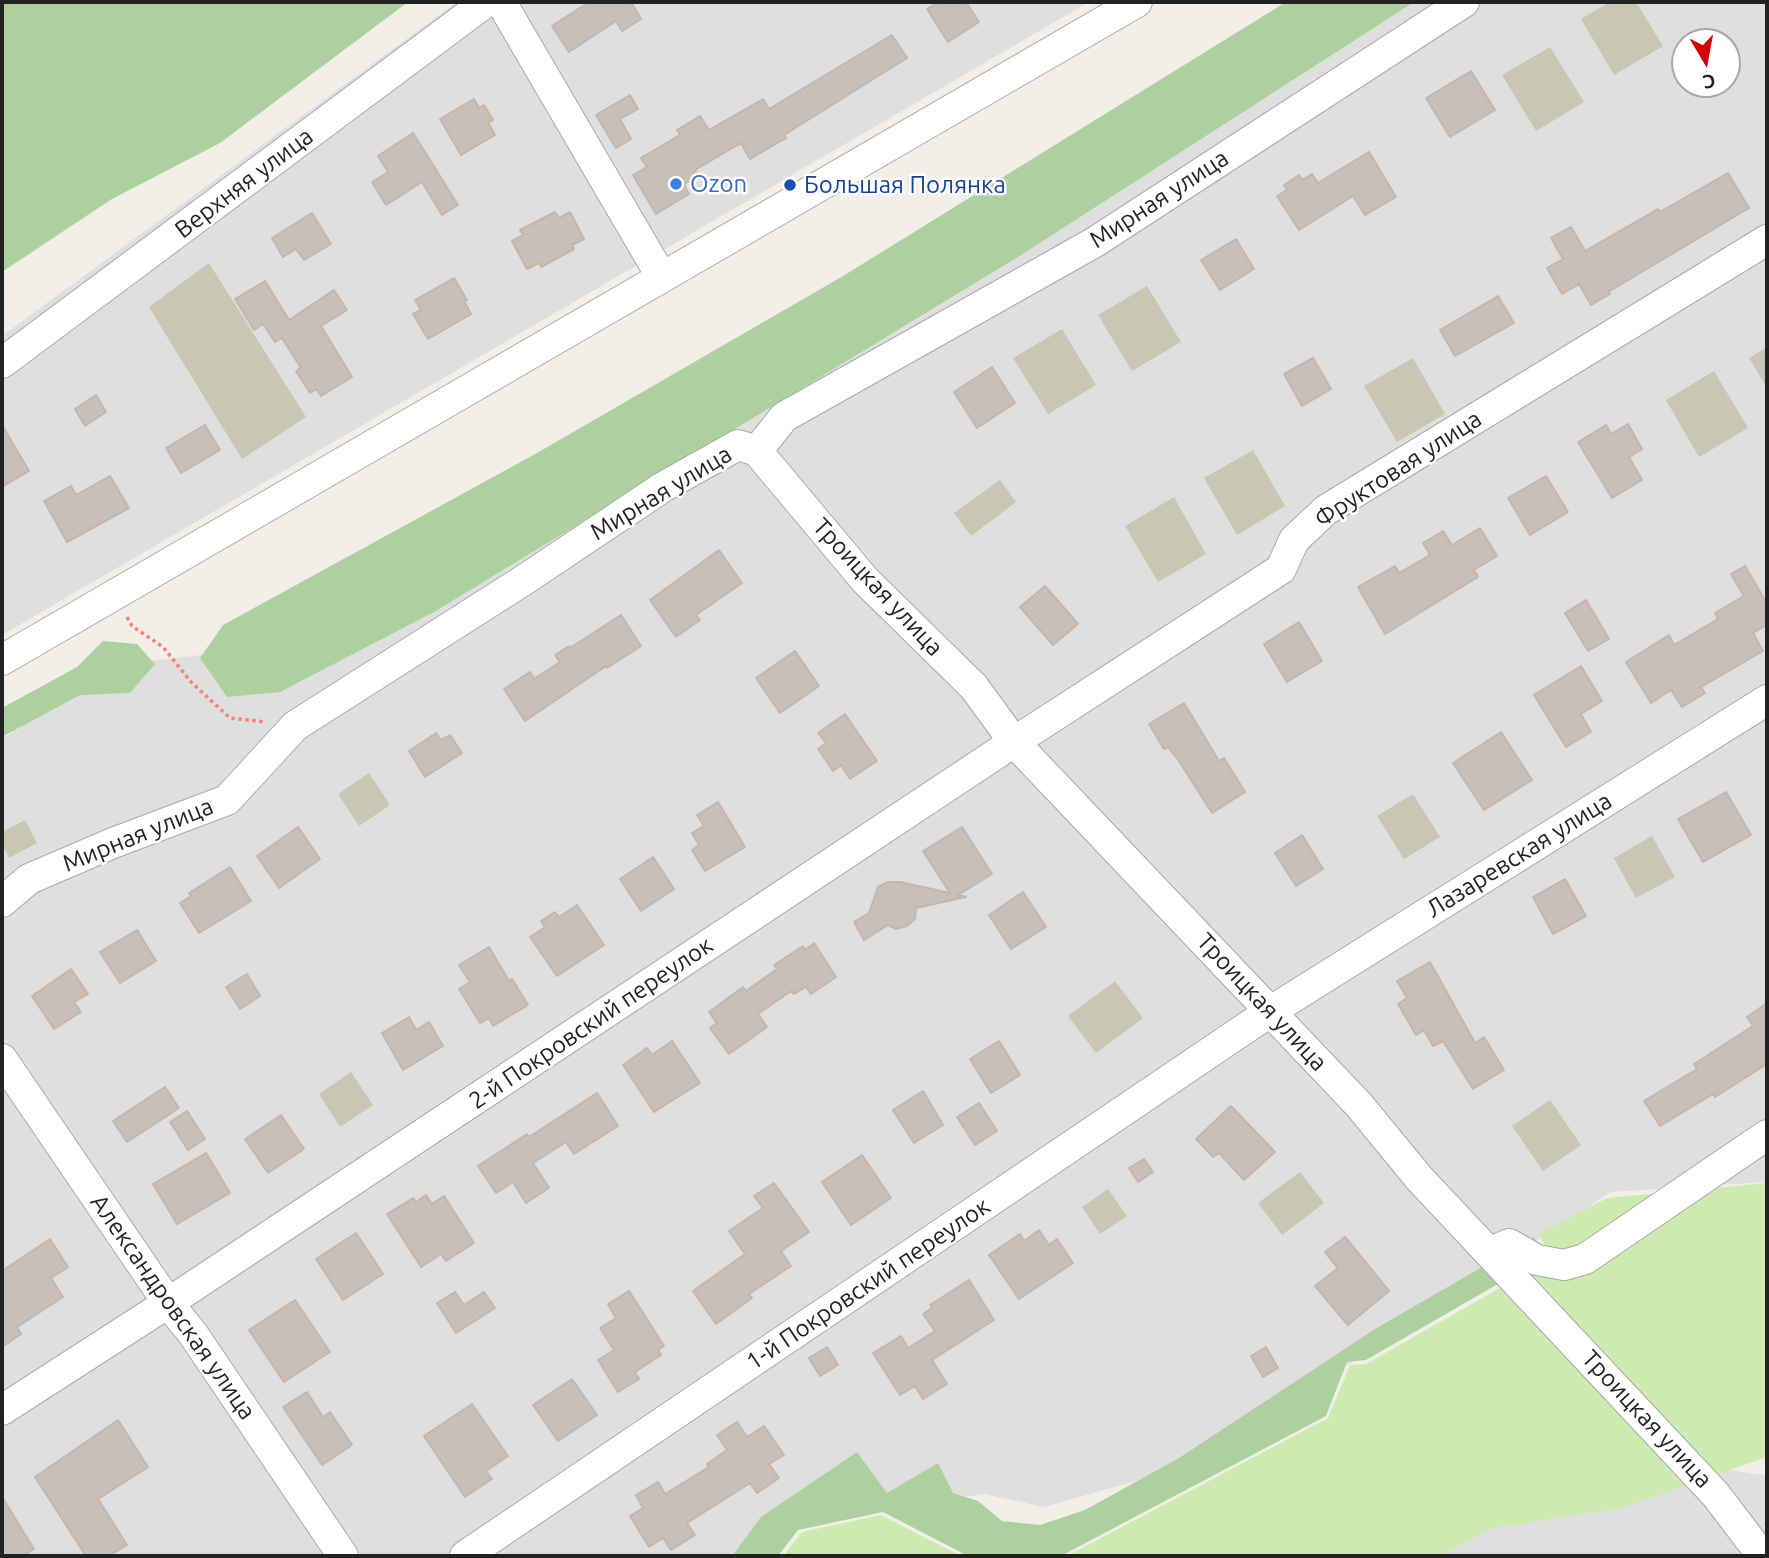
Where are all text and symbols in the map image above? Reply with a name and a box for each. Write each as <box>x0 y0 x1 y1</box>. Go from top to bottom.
north arrow <box>1671 28 1741 98</box>
text: С <box>1701 70 1717 94</box>
street label: Верхняя улица <box>169 122 319 244</box>
street label: Мирная улица <box>1084 143 1234 255</box>
place label: Ozon <box>690 170 747 198</box>
place label: Большая Полянка <box>804 171 1006 199</box>
marker: Ozon <box>668 176 684 192</box>
marker: Большая Полянка <box>782 177 798 193</box>
street label: Фруктовая улица <box>1309 404 1487 534</box>
street label: Мирная улица <box>585 440 737 546</box>
street label: Троицкая улица <box>807 512 949 662</box>
street label: Лазаревская улица <box>1421 786 1617 924</box>
street label: Мирная улица <box>59 792 217 878</box>
street label: Троицкая улица <box>1191 927 1333 1077</box>
street label: 2-й Покровский переулок <box>464 931 718 1115</box>
street label: Александровская улица <box>84 1189 262 1425</box>
street label: 1-й Покровский переулок <box>741 1192 995 1376</box>
street label: Троицкая улица <box>1576 1344 1718 1494</box>

